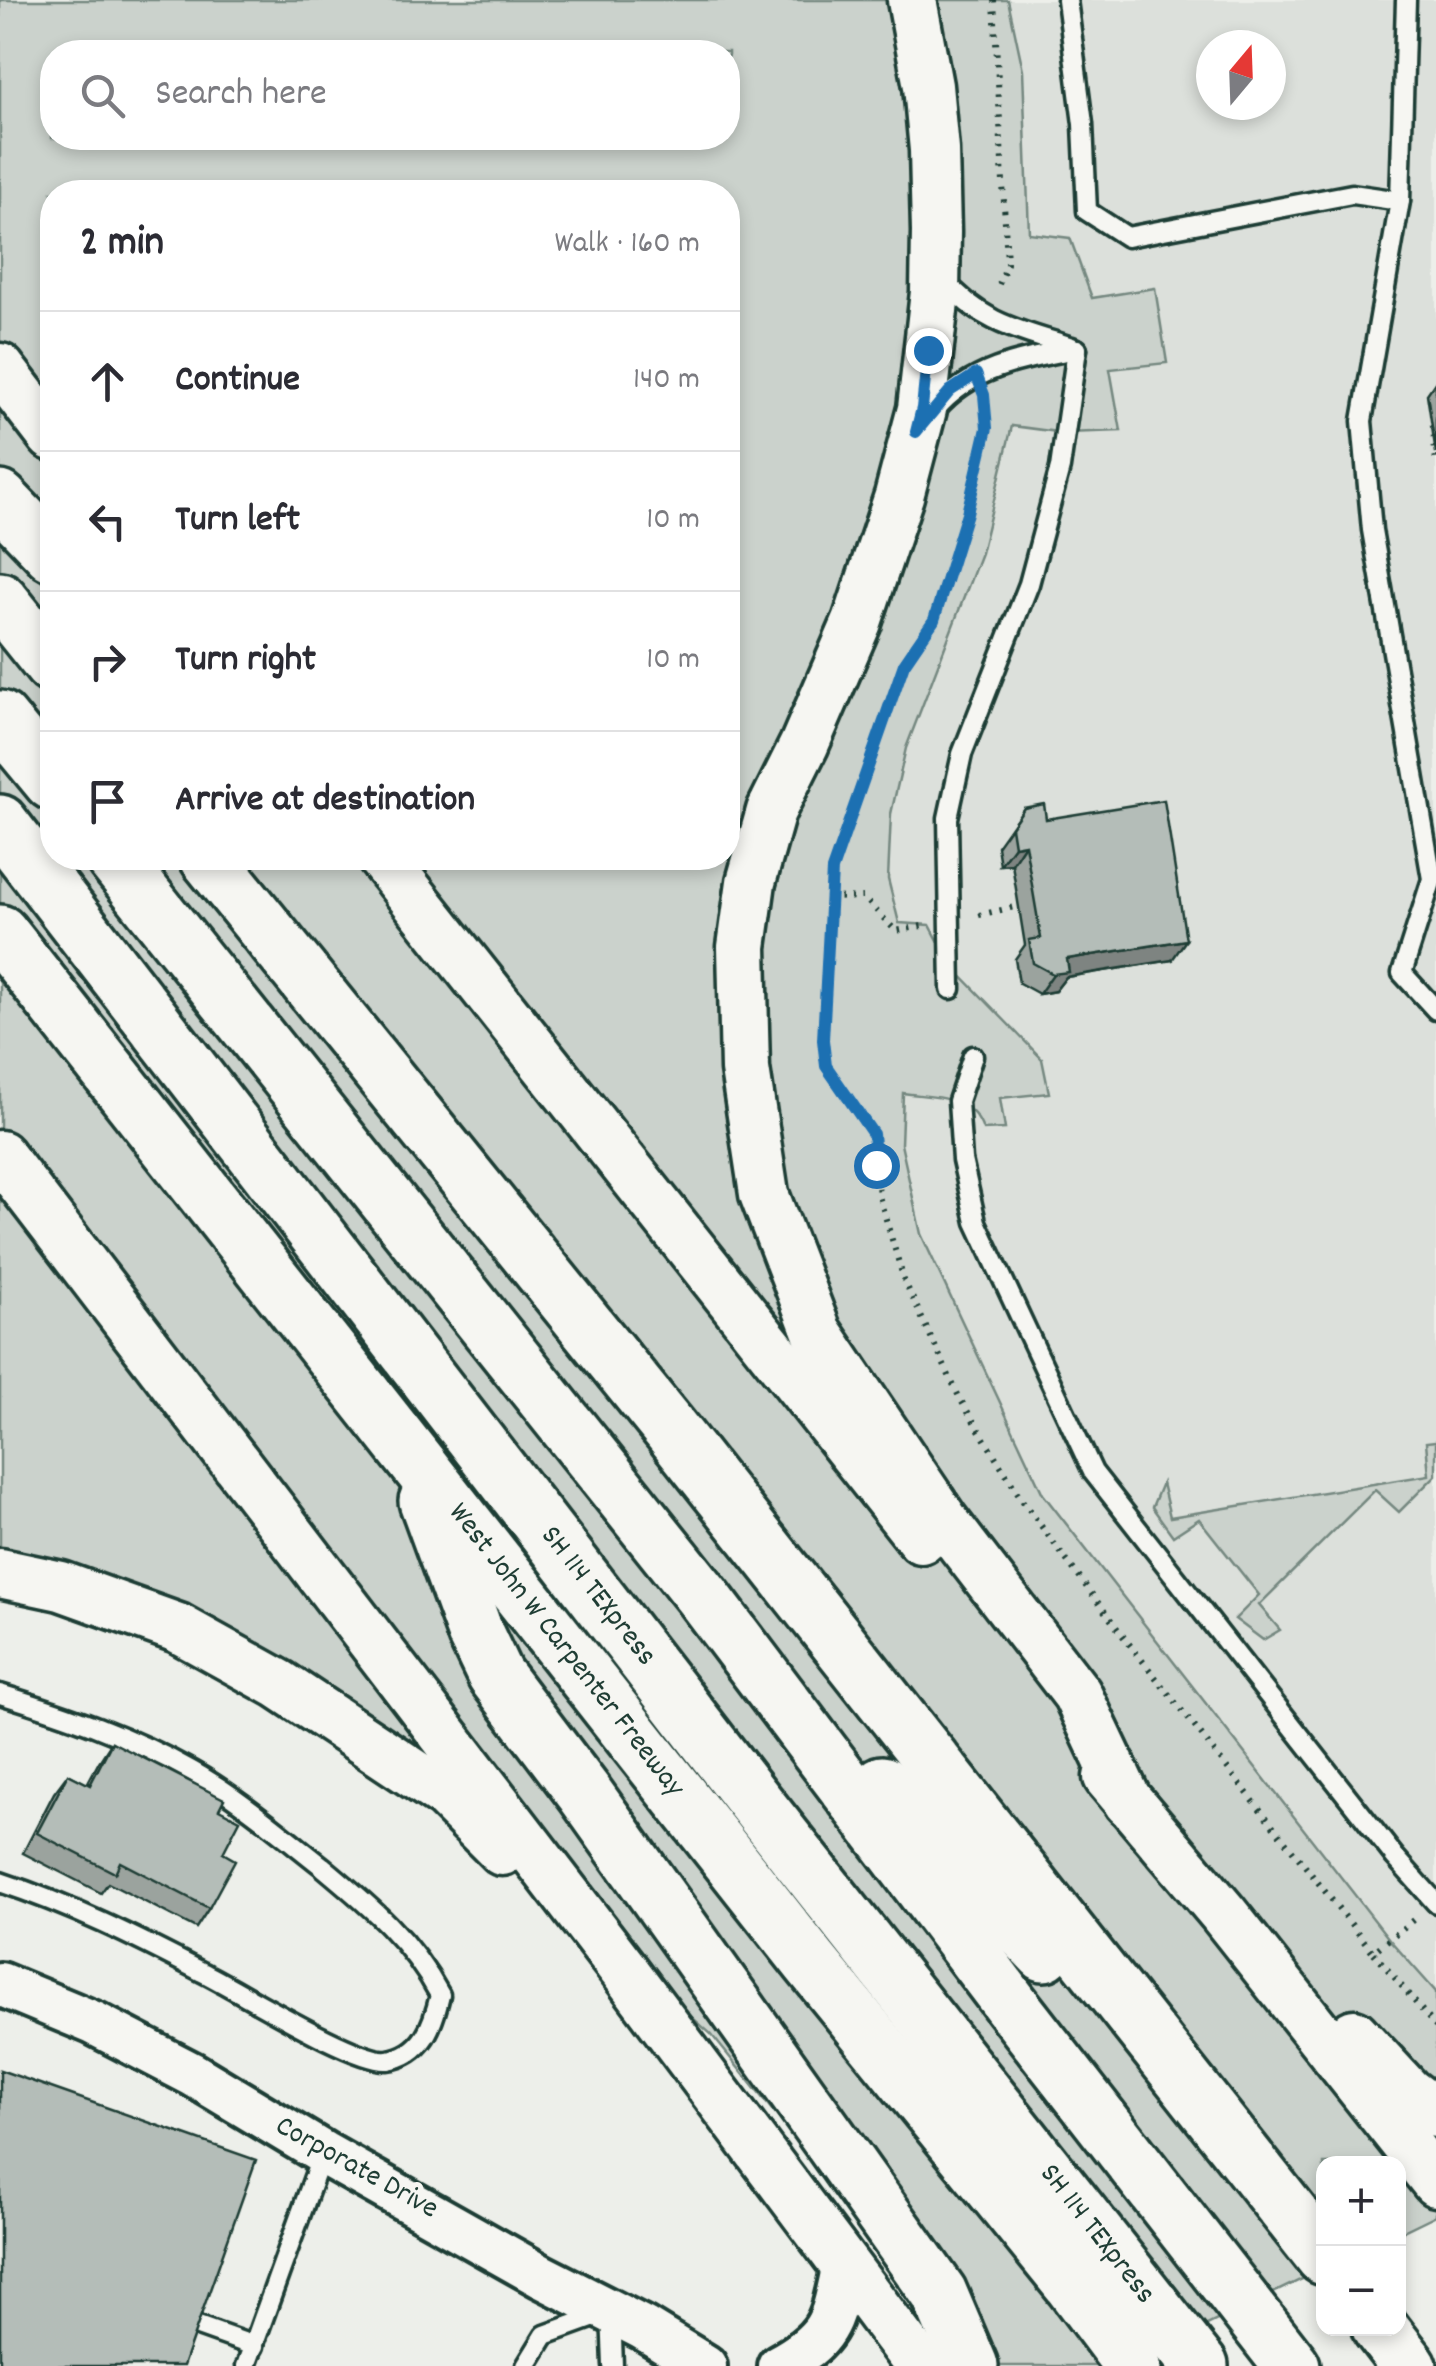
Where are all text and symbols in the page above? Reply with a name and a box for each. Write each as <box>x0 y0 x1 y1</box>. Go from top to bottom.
north arrow <box>1196 30 1286 120</box>
search box <box>40 40 740 150</box>
icon: search <box>75 68 130 123</box>
text: Search here <box>155 68 327 123</box>
text: 2 min <box>80 215 164 275</box>
text: Walk · 160 m <box>554 222 700 268</box>
route end <box>906 328 952 374</box>
icon: ahead <box>80 354 135 409</box>
text: Continue <box>175 354 300 409</box>
text: 140 m <box>633 358 700 404</box>
icon: left <box>80 494 135 549</box>
text: Turn left <box>175 494 300 549</box>
text: 10 m <box>646 498 700 544</box>
icon: right <box>80 634 135 689</box>
text: Turn right <box>175 634 316 689</box>
text: 10 m <box>646 638 700 684</box>
icon: arrive <box>80 774 135 829</box>
text: Arrive at destination <box>175 774 475 829</box>
route start <box>854 1143 900 1189</box>
street label: West John W Carpenter Freeway <box>436 1495 694 1808</box>
street label: SH 114 TEXpress <box>528 1518 666 1676</box>
street label: Corporate Drive <box>267 2106 445 2232</box>
street label: SH 114 TEXpress <box>1027 2156 1165 2314</box>
map controls <box>1316 2156 1406 2336</box>
button: + <box>1316 2156 1406 2246</box>
button: − <box>1316 2246 1406 2336</box>

